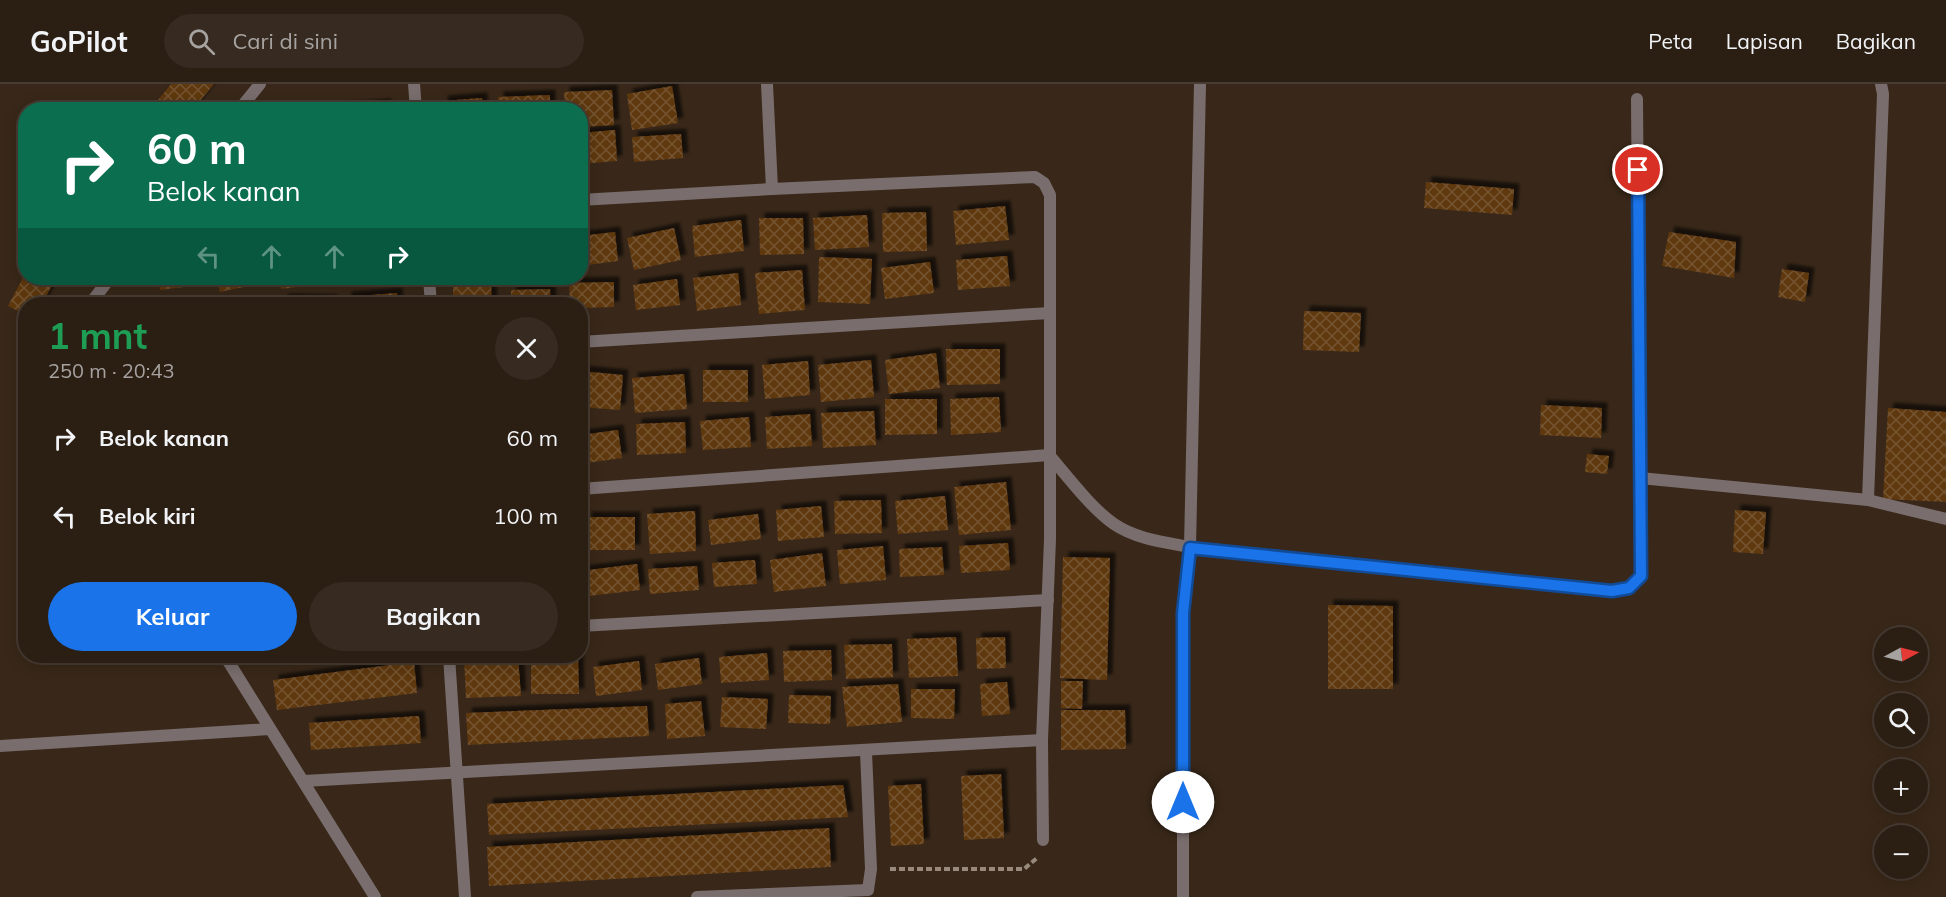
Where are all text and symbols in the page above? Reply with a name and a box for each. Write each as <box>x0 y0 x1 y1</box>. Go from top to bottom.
search box <box>164 14 584 68</box>
text: GoPilot <box>30 24 128 59</box>
icon: search <box>185 25 218 58</box>
text: Cari di sini <box>233 27 338 55</box>
text: Peta <box>1648 28 1693 54</box>
text: Lapisan <box>1726 28 1803 54</box>
text: Bagikan <box>1836 28 1916 54</box>
text: 60 m <box>147 122 247 175</box>
icon: right <box>48 126 126 204</box>
pin <box>1612 144 1663 195</box>
icon: arrive <box>1621 153 1654 186</box>
text: Belok kanan <box>147 174 301 208</box>
icon: left <box>192 240 225 273</box>
icon: ahead <box>255 240 288 273</box>
icon: ahead <box>318 240 351 273</box>
icon: right <box>381 240 414 273</box>
text: 1 mnt <box>48 313 147 358</box>
button: close <box>495 317 558 380</box>
text: 250 m · 20:43 <box>48 358 174 383</box>
icon: right <box>48 422 81 455</box>
text: Belok kanan <box>99 424 229 452</box>
text: 60 m <box>507 424 558 452</box>
icon: left <box>48 500 81 533</box>
text: Belok kiri <box>99 502 195 530</box>
text: 100 m <box>493 502 558 530</box>
button: Keluar <box>48 582 297 651</box>
button: Bagikan <box>309 582 558 651</box>
north arrow <box>1874 627 1928 681</box>
map controls <box>1874 627 1928 879</box>
button: search <box>1874 693 1928 747</box>
button: + <box>1874 759 1928 813</box>
position arrow <box>1151 770 1215 834</box>
button: − <box>1874 825 1928 879</box>

